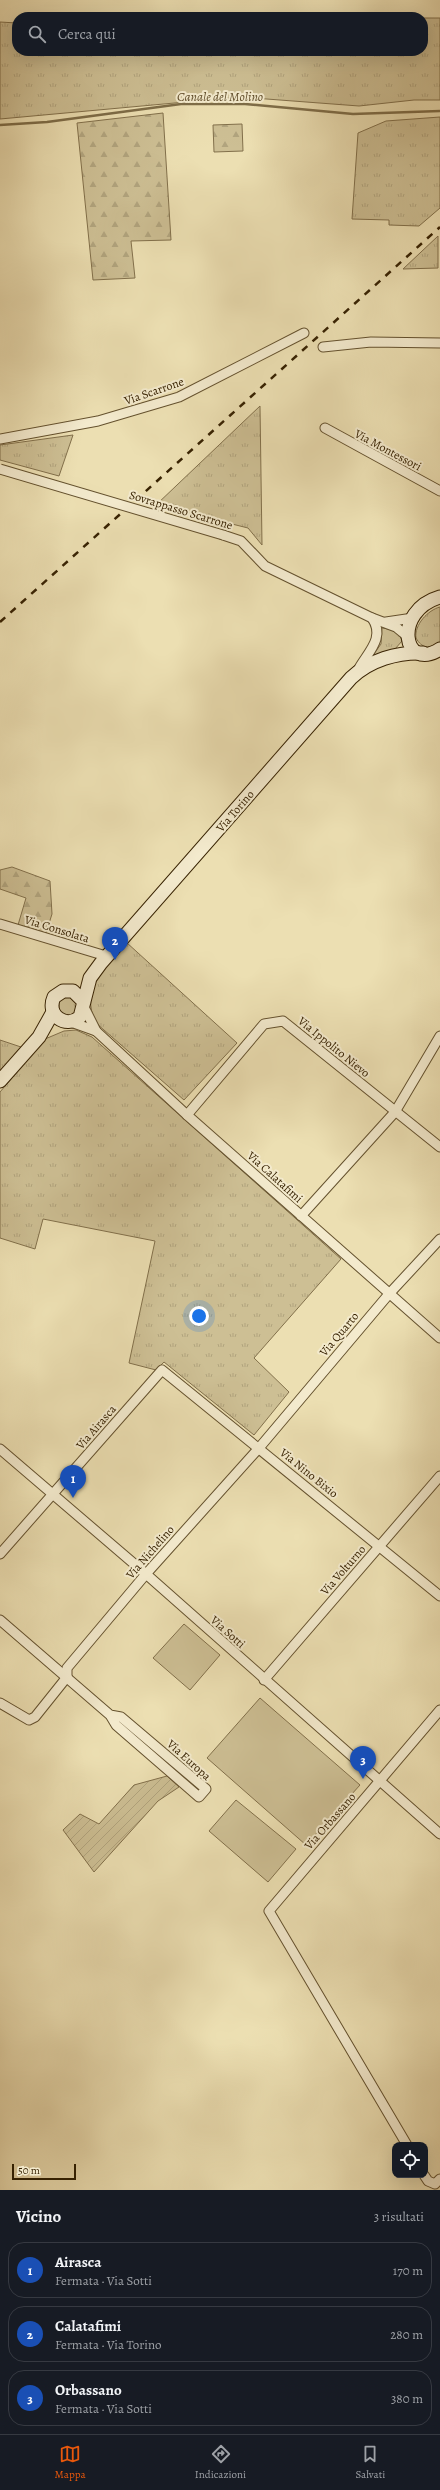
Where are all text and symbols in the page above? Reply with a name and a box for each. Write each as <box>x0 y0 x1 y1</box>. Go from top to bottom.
search box <box>12 12 428 56</box>
icon: search <box>26 23 48 45</box>
text: Cerca qui <box>58 24 116 44</box>
water label: Canale del Molino <box>177 88 263 105</box>
street label: Via Scarrone <box>121 373 186 409</box>
street label: Via Montessori <box>351 425 424 474</box>
street label: Sovrappasso Scarrone <box>127 487 235 533</box>
street label: Via Torino <box>212 787 258 836</box>
street label: Via Consolata <box>22 911 92 947</box>
pin: 2 <box>102 927 128 960</box>
street label: Via Ippolito Nievo <box>294 1012 373 1081</box>
street label: Via Calatafimi <box>243 1147 306 1206</box>
your location <box>189 1306 209 1326</box>
street label: Via Quarto <box>315 1308 362 1360</box>
street label: Via Airasca <box>72 1401 120 1453</box>
street label: Via Nino Bixio <box>276 1444 341 1501</box>
pin: 1 <box>60 1465 86 1498</box>
street label: Via Nichelino <box>122 1522 178 1583</box>
street label: Via Volturno <box>316 1542 369 1599</box>
street label: Via Sotti <box>206 1611 249 1652</box>
street label: Via Europa <box>163 1735 215 1784</box>
pin: 3 <box>350 1746 376 1779</box>
street label: Via Orbassano <box>300 1789 359 1854</box>
map controls <box>392 2142 428 2178</box>
button: locate <box>392 2142 428 2178</box>
scale bar <box>12 2162 76 2181</box>
text: 50 m <box>18 2163 40 2178</box>
text: Vicino <box>16 2205 61 2228</box>
text: 3 risultati <box>374 2208 424 2225</box>
text: Airasca <box>55 2252 101 2272</box>
text: 1 <box>28 2262 32 2279</box>
text: 170 m <box>393 2262 423 2279</box>
text: Fermata · Via Sotti <box>55 2272 152 2289</box>
text: Calatafimi <box>55 2316 121 2336</box>
text: 2 <box>27 2326 33 2343</box>
text: 280 m <box>390 2326 423 2343</box>
text: Fermata · Via Torino <box>55 2336 162 2353</box>
text: Orbassano <box>55 2380 122 2400</box>
text: 3 <box>27 2390 33 2407</box>
text: 380 m <box>391 2390 423 2407</box>
text: Fermata · Via Sotti <box>55 2400 152 2417</box>
tab: Mappa <box>55 2443 86 2482</box>
tab: Indicazioni <box>195 2443 246 2482</box>
tab: Salvati <box>355 2443 385 2482</box>

